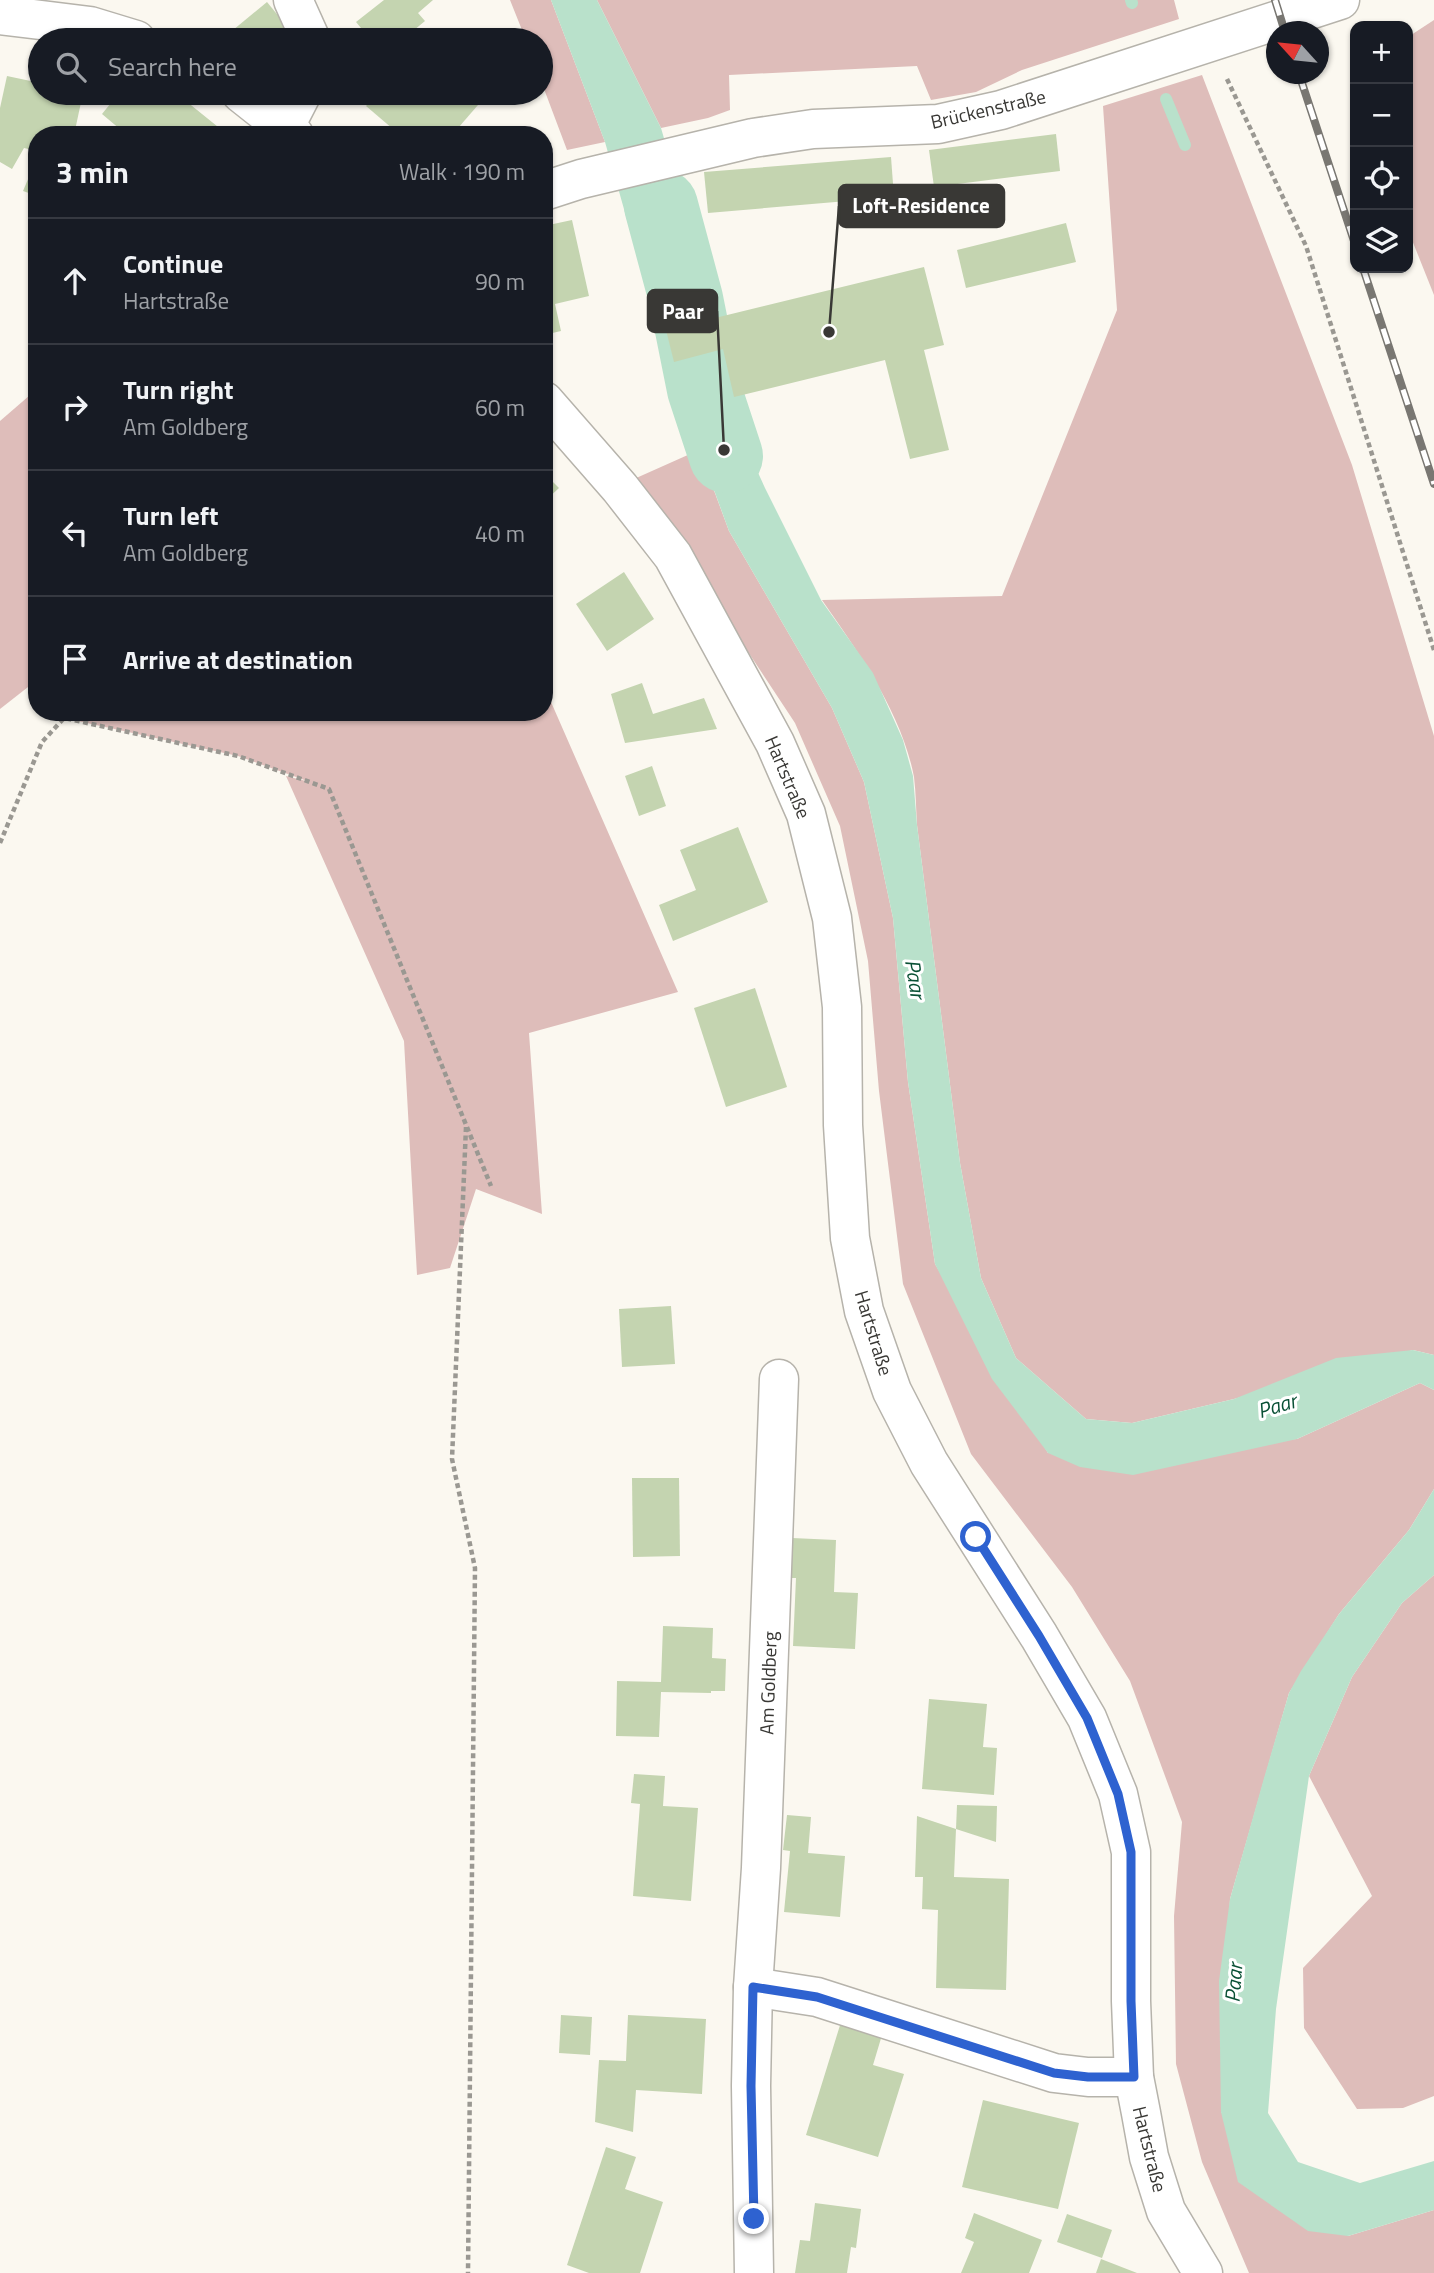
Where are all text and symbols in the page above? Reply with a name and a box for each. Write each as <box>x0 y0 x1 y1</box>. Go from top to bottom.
north arrow <box>1266 21 1329 84</box>
map controls <box>1350 21 1413 273</box>
button: + <box>1350 21 1413 84</box>
search box <box>28 28 553 105</box>
text: Search here <box>108 47 237 86</box>
icon: search <box>52 48 90 86</box>
street label: Brückenstraße <box>927 81 1048 136</box>
button: − <box>1350 84 1413 147</box>
button: locate <box>1350 147 1413 210</box>
text: 3 min <box>56 149 129 195</box>
text: Walk · 190 m <box>399 154 525 189</box>
callout: Loft-Residence <box>839 185 1004 227</box>
text: Loft-Residence <box>852 189 990 221</box>
button: layers <box>1350 210 1413 273</box>
text: Continue <box>123 244 223 283</box>
icon: ahead <box>56 262 94 300</box>
text: 90 m <box>475 264 525 299</box>
text: Hartstraße <box>123 283 229 318</box>
callout: Paar <box>648 290 717 332</box>
text: Paar <box>662 295 704 327</box>
text: Turn right <box>123 370 234 409</box>
icon: right <box>56 388 94 426</box>
text: 60 m <box>475 390 525 425</box>
text: Am Goldberg <box>123 409 248 444</box>
text: Turn left <box>123 496 218 535</box>
icon: left <box>56 514 94 552</box>
text: 40 m <box>475 516 525 551</box>
text: Am Goldberg <box>123 535 248 570</box>
icon: arrive <box>56 640 94 678</box>
text: Arrive at destination <box>123 640 353 679</box>
street label: Hartstraße <box>758 731 819 823</box>
water label: Paar <box>897 957 935 1003</box>
street label: Hartstraße <box>848 1287 901 1379</box>
water label: Paar <box>1253 1383 1302 1426</box>
route start <box>960 1521 991 1552</box>
street label: Am Goldberg <box>751 1631 784 1735</box>
water label: Paar <box>1216 1960 1250 2004</box>
street label: Hartstraße <box>1126 2103 1175 2195</box>
route end <box>738 2203 769 2234</box>

